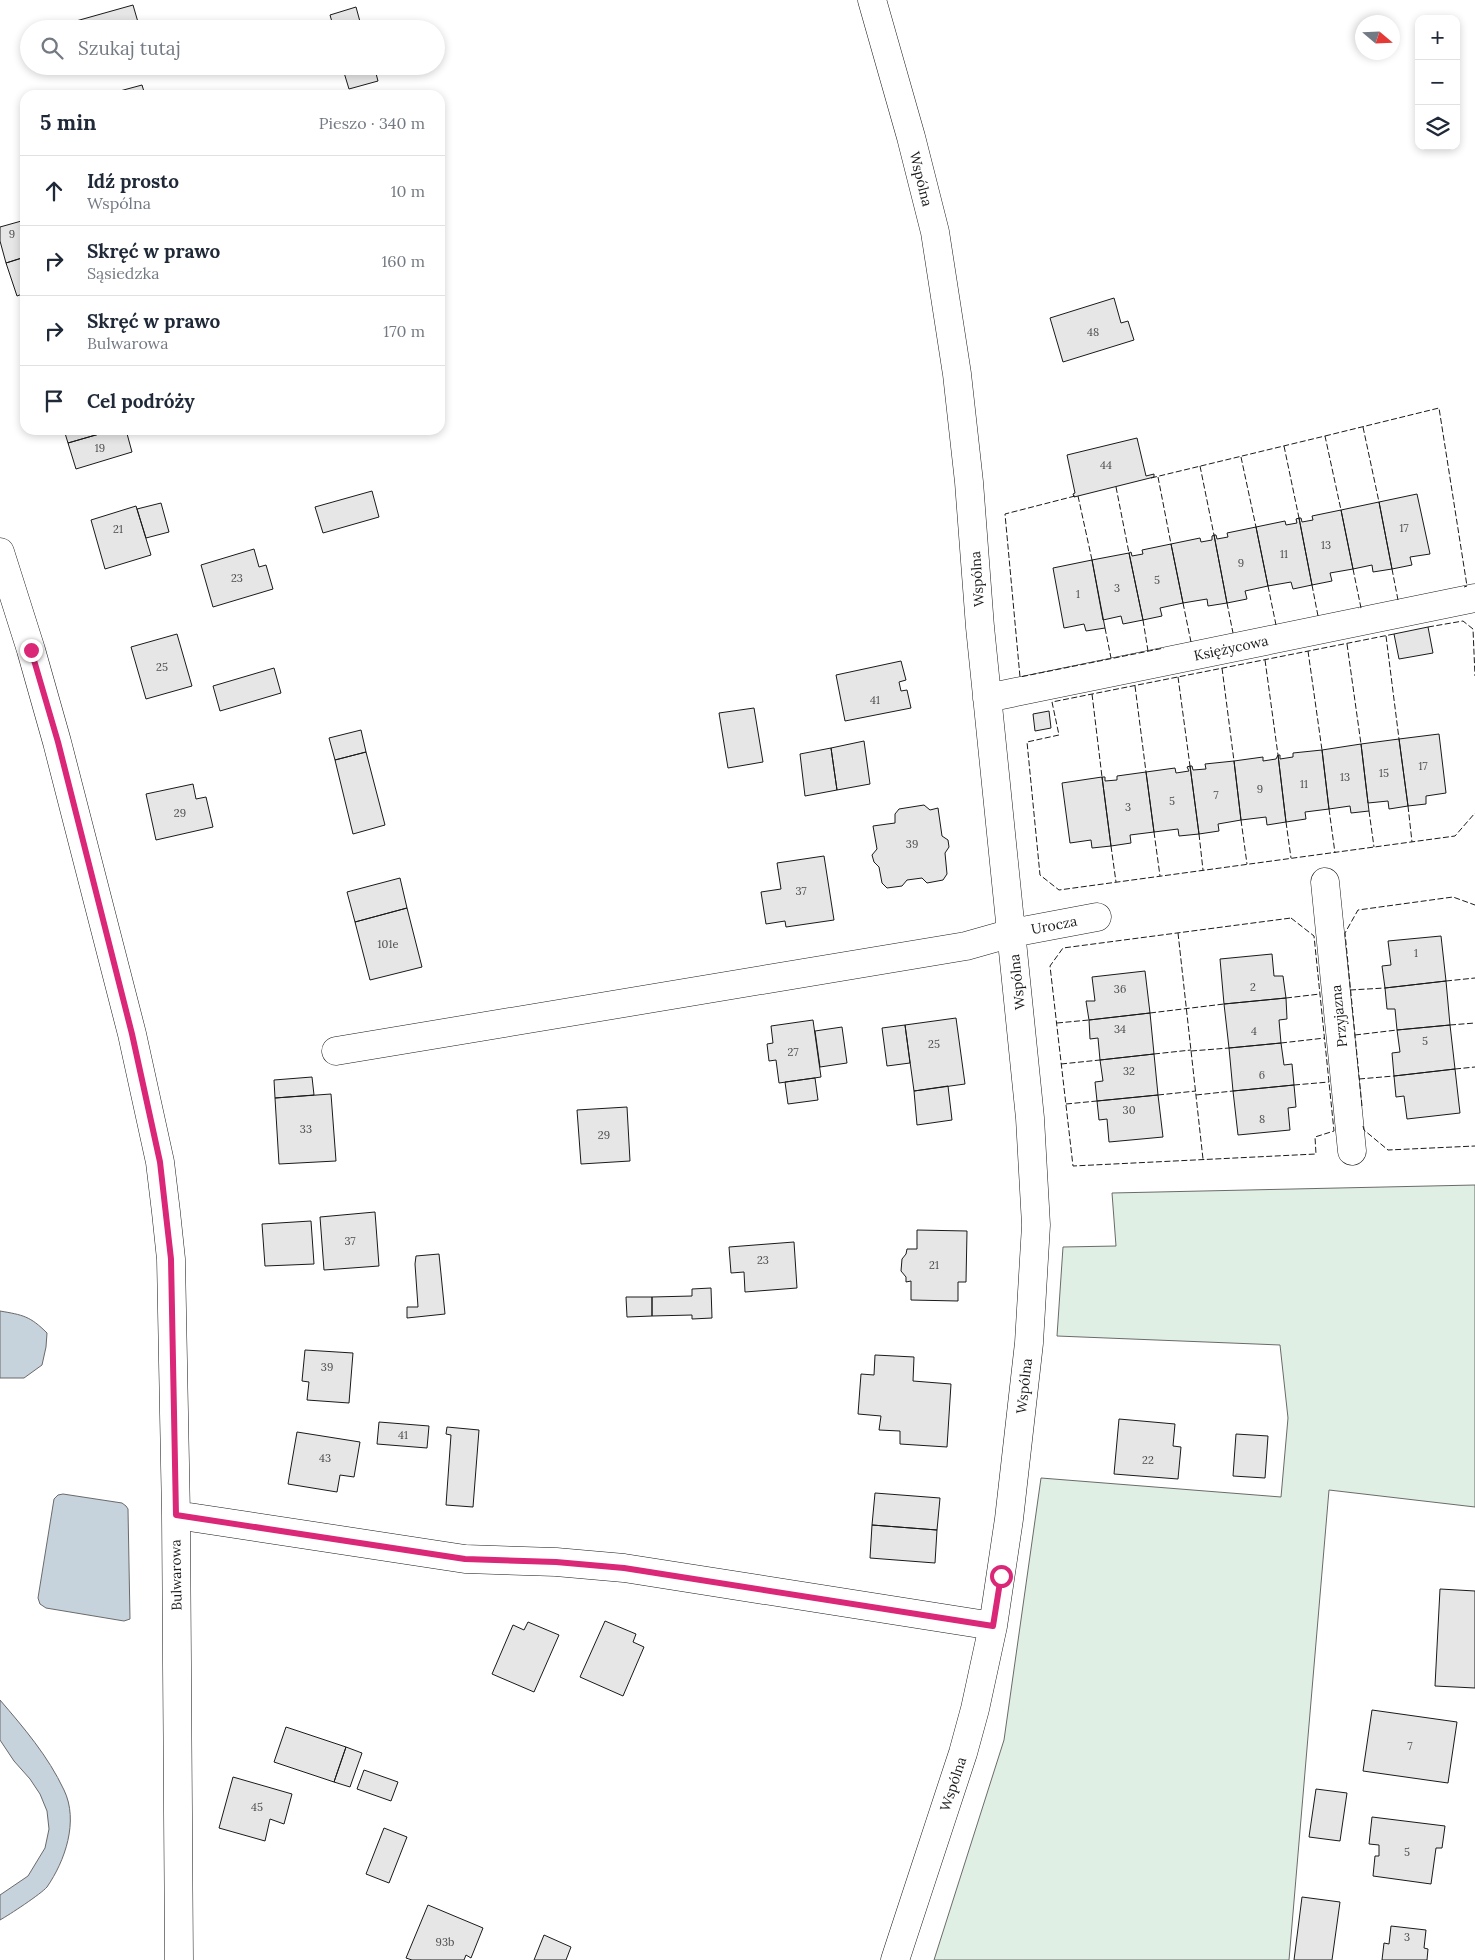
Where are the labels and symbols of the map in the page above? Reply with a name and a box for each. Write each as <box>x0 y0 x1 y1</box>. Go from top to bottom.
north arrow <box>1355 15 1400 60</box>
street label: Wspólna <box>905 150 937 208</box>
house number: 9 <box>9 227 15 241</box>
house number: 48 <box>1087 325 1099 339</box>
house number: 19 <box>95 441 105 455</box>
house number: 44 <box>1100 458 1112 472</box>
house number: 17 <box>1399 521 1409 535</box>
house number: 21 <box>113 522 123 536</box>
house number: 13 <box>1321 538 1331 552</box>
house number: 11 <box>1280 547 1288 561</box>
street label: Wspólna <box>966 550 988 608</box>
house number: 9 <box>1238 556 1244 570</box>
house number: 23 <box>231 571 243 585</box>
house number: 5 <box>1154 573 1160 587</box>
house number: 3 <box>1114 581 1120 595</box>
house number: 1 <box>1076 587 1080 601</box>
street label: Księżycowa <box>1192 631 1270 665</box>
route end <box>20 639 43 662</box>
house number: 25 <box>156 660 168 674</box>
house number: 41 <box>870 693 880 707</box>
house number: 17 <box>1418 759 1428 773</box>
house number: 15 <box>1379 766 1389 780</box>
house number: 13 <box>1340 770 1350 784</box>
house number: 11 <box>1300 777 1308 791</box>
house number: 9 <box>1257 782 1263 796</box>
house number: 7 <box>1213 788 1219 802</box>
house number: 5 <box>1169 794 1175 808</box>
house number: 3 <box>1125 800 1131 814</box>
house number: 29 <box>174 806 186 820</box>
house number: 39 <box>906 837 918 851</box>
house number: 37 <box>796 884 806 898</box>
street label: Urocza <box>1029 912 1079 938</box>
house number: 101e <box>378 937 398 951</box>
house number: 1 <box>1414 946 1418 960</box>
street label: Wspólna <box>1005 953 1029 1011</box>
house number: 2 <box>1250 980 1256 994</box>
house number: 36 <box>1114 982 1126 996</box>
street label: Przyjazna <box>1327 984 1351 1048</box>
house number: 34 <box>1114 1022 1126 1036</box>
house number: 4 <box>1251 1024 1257 1038</box>
house number: 5 <box>1422 1034 1428 1048</box>
house number: 25 <box>928 1037 940 1051</box>
house number: 27 <box>788 1045 798 1059</box>
house number: 32 <box>1123 1064 1135 1078</box>
house number: 6 <box>1259 1068 1265 1082</box>
house number: 30 <box>1123 1103 1136 1117</box>
house number: 8 <box>1259 1112 1265 1126</box>
house number: 33 <box>300 1122 312 1136</box>
house number: 29 <box>598 1128 610 1142</box>
house number: 37 <box>345 1234 355 1248</box>
house number: 23 <box>757 1253 769 1267</box>
house number: 21 <box>929 1258 939 1272</box>
street label: Wspólna <box>1012 1357 1036 1415</box>
house number: 39 <box>321 1360 333 1374</box>
house number: 41 <box>398 1428 408 1442</box>
house number: 43 <box>319 1451 331 1465</box>
house number: 22 <box>1142 1453 1154 1467</box>
street label: Bulwarowa <box>166 1539 186 1611</box>
route start <box>990 1565 1013 1588</box>
house number: 7 <box>1407 1739 1413 1753</box>
street label: Wspólna <box>936 1755 970 1813</box>
house number: 45 <box>251 1800 263 1814</box>
house number: 5 <box>1404 1845 1410 1859</box>
house number: 3 <box>1404 1930 1410 1944</box>
house number: 93b <box>436 1935 454 1949</box>

